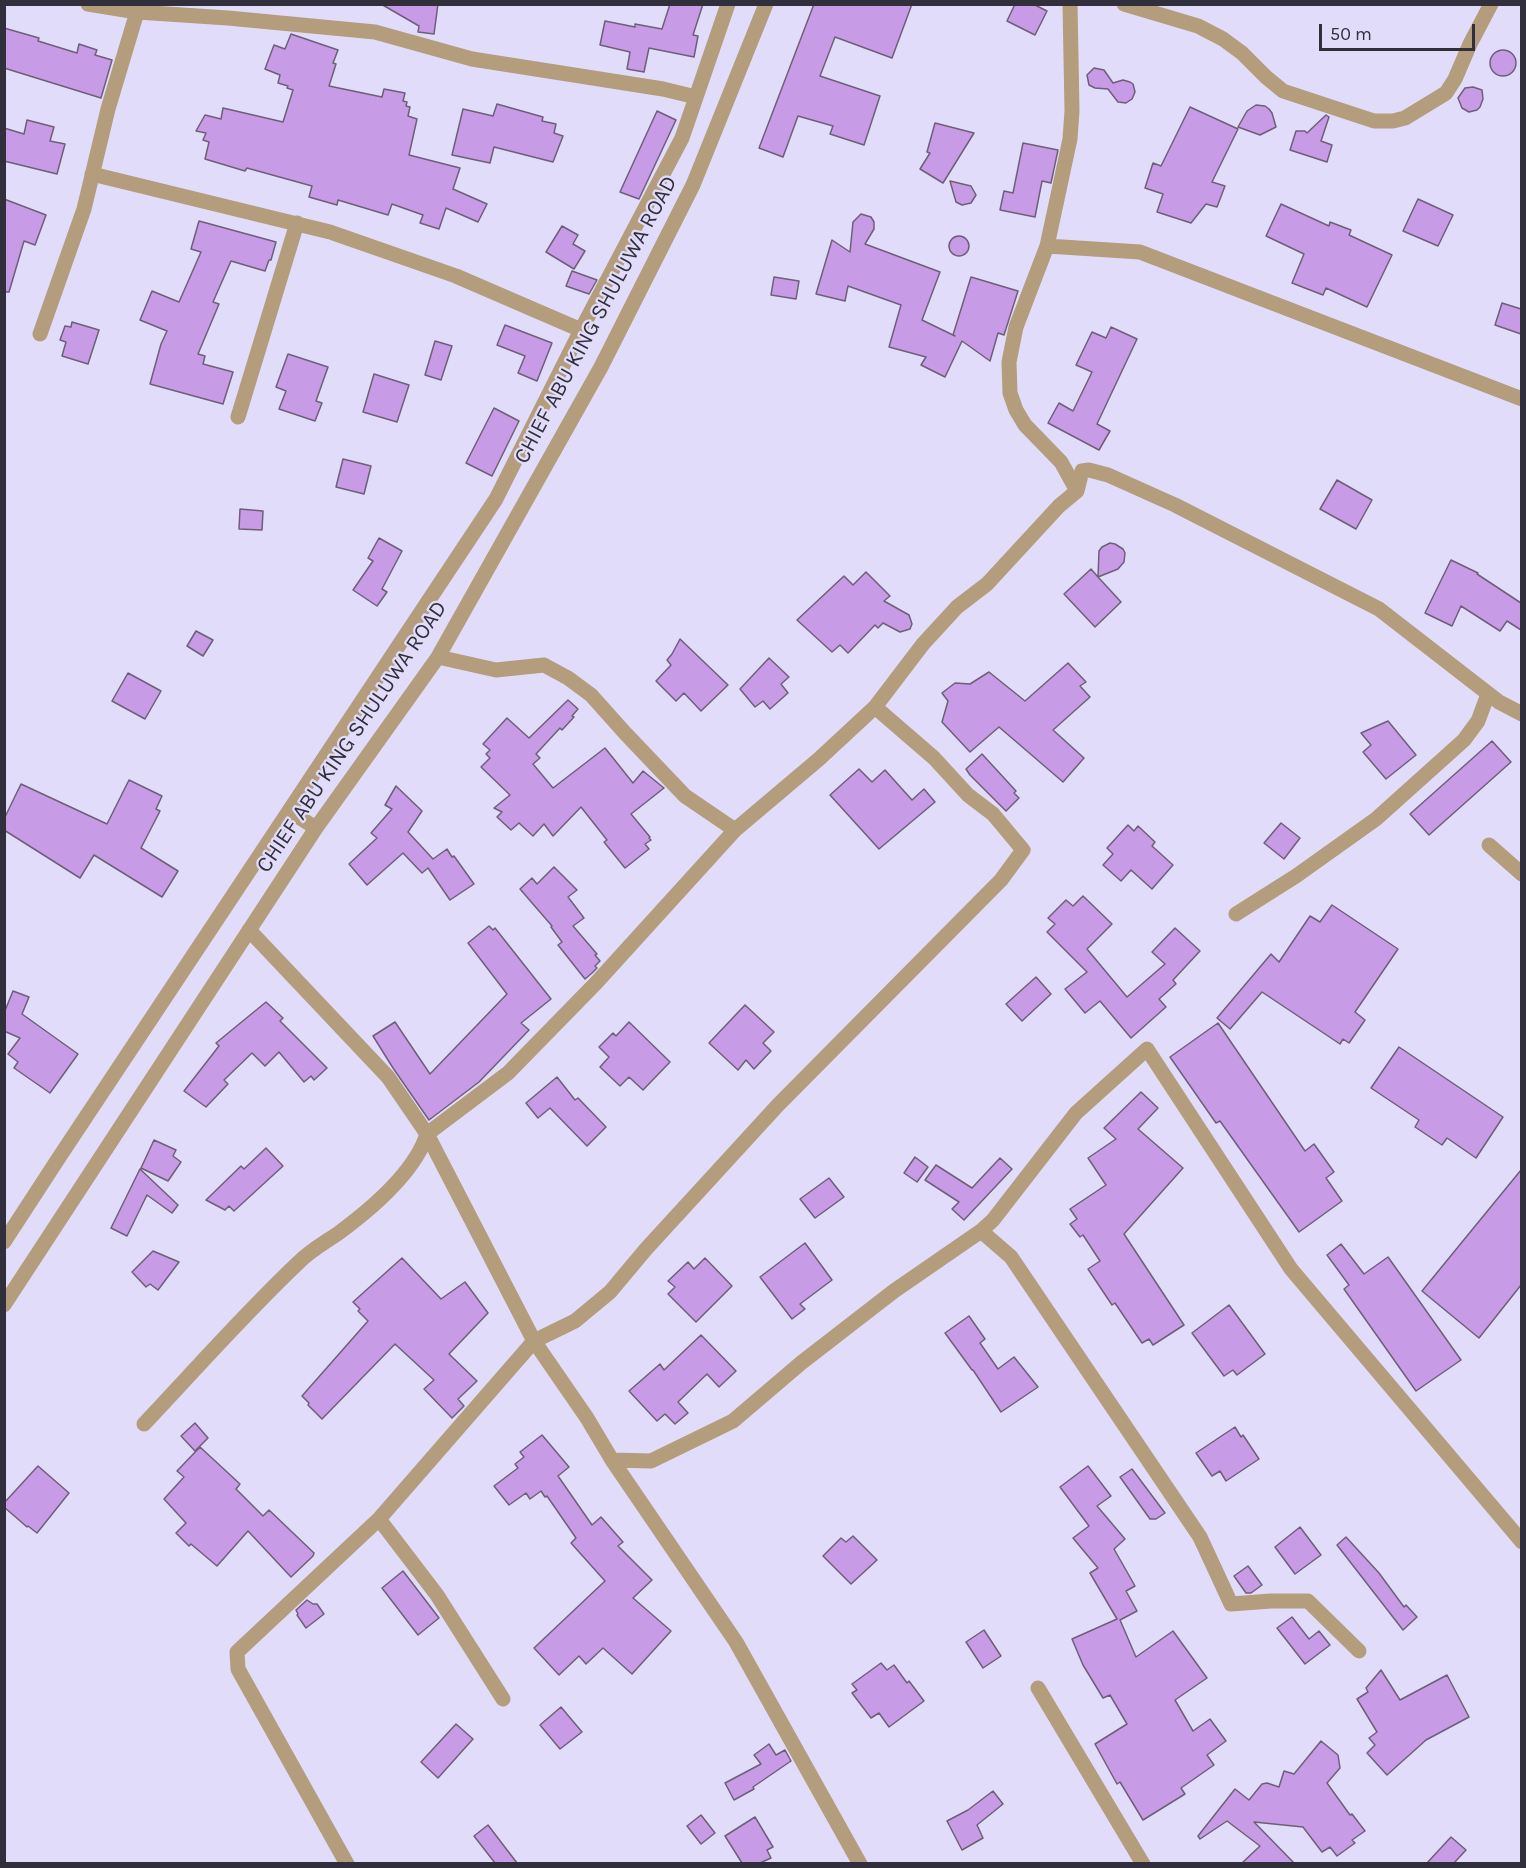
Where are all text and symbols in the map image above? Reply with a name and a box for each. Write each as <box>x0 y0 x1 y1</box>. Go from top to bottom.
scale bar <box>1322 12 1478 50</box>
text: 50 m <box>1330 23 1372 45</box>
street label: CHIEF ABU KING SHULUWA ROAD <box>509 172 683 468</box>
street label: CHIEF ABU KING SHULUWA ROAD <box>251 596 453 878</box>

